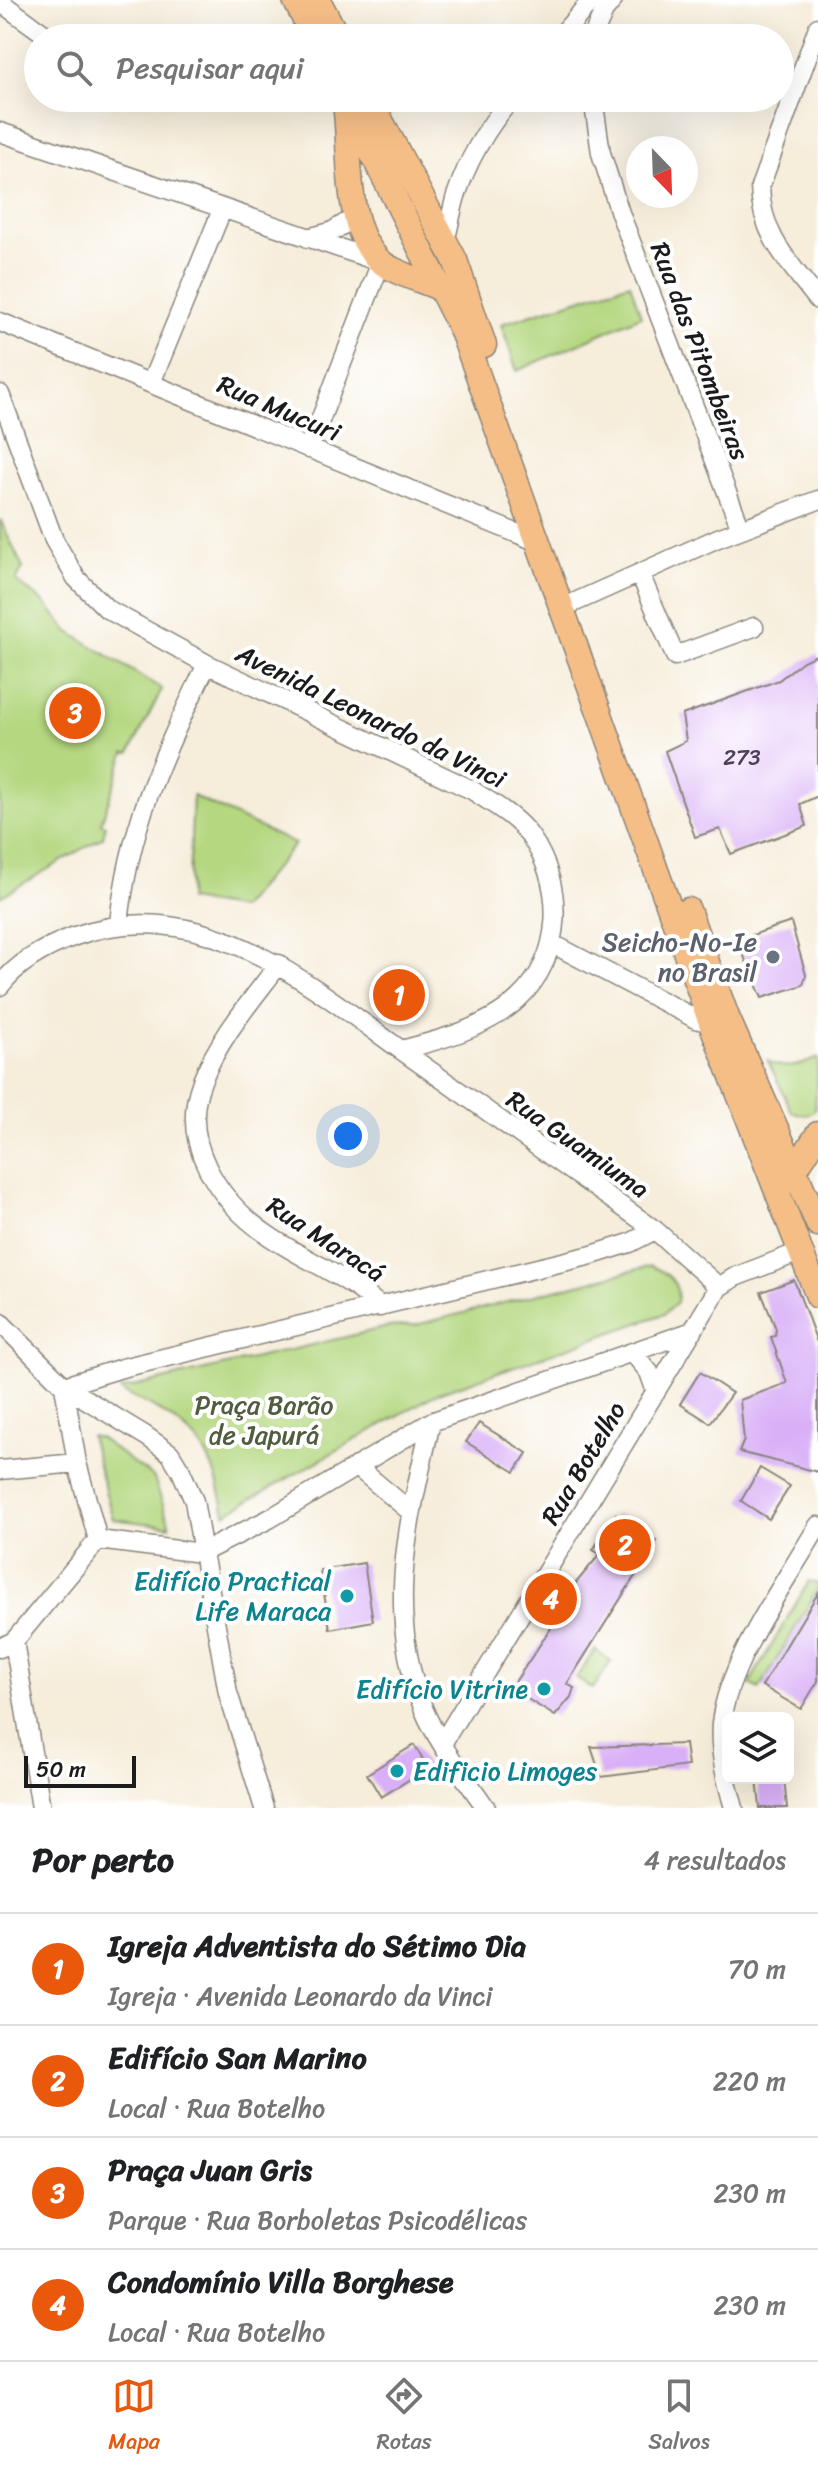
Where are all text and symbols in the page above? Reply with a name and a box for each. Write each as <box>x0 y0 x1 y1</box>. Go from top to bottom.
search box <box>24 24 794 112</box>
text: Pesquisar aqui <box>116 41 304 95</box>
icon: search <box>52 46 96 90</box>
north arrow <box>626 136 698 208</box>
street label: Rua das Pitombeiras <box>637 235 763 468</box>
street label: Rua Mucuri <box>210 361 349 455</box>
street label: Avenida Leonardo da Vinci <box>227 630 515 802</box>
pin: 3 <box>49 683 101 743</box>
house number: 273 <box>723 738 761 777</box>
place label: Seicho-No-Ie no Brasil <box>602 919 758 995</box>
marker: Seicho-No-Ie no Brasil <box>764 948 782 966</box>
pin: 1 <box>373 965 425 1025</box>
street label: Rua Guamiuma <box>496 1077 660 1211</box>
your location <box>328 1116 368 1156</box>
street label: Rua Maracá <box>257 1183 395 1295</box>
park label: Praça Barão de Japurá <box>195 1382 333 1458</box>
street label: Rua Botelho <box>528 1392 638 1534</box>
pin: 2 <box>599 1515 651 1575</box>
place label: Edifício Practical Life Maraca <box>134 1558 332 1634</box>
pin: 4 <box>525 1569 577 1629</box>
marker: Edifício Practical Life Maraca <box>338 1587 356 1605</box>
place label: Edifício Vitrine <box>356 1666 528 1712</box>
marker: Edifício Vitrine <box>535 1680 553 1698</box>
map controls <box>722 1712 794 1784</box>
button: layers <box>722 1712 794 1784</box>
place label: Edificio Limoges <box>413 1748 597 1794</box>
text: 50 m <box>36 1750 86 1789</box>
scale bar <box>24 1752 136 1788</box>
marker: Edificio Limoges <box>388 1762 406 1780</box>
text: Por perto <box>32 1830 174 1890</box>
text: 4 resultados <box>644 1837 786 1883</box>
text: Igreja Adventista do Sétimo Dia <box>108 1919 526 1973</box>
text: 1 <box>52 1946 64 1992</box>
text: 70 m <box>728 1946 786 1992</box>
text: Igreja · Avenida Leonardo da Vinci <box>108 1973 493 2019</box>
text: Edifício San Marino <box>108 2031 367 2085</box>
text: 2 <box>50 2058 66 2104</box>
text: 220 m <box>713 2058 786 2104</box>
text: Local · Rua Botelho <box>108 2085 325 2131</box>
text: Praça Juan Gris <box>108 2143 312 2197</box>
text: 3 <box>51 2170 65 2216</box>
text: 230 m <box>714 2170 786 2216</box>
text: Parque · Rua Borboletas Psicodélicas <box>108 2197 527 2243</box>
text: Condomínio Villa Borghese <box>108 2255 454 2309</box>
text: 4 <box>50 2282 66 2328</box>
text: 230 m <box>714 2282 786 2328</box>
text: Local · Rua Botelho <box>108 2309 325 2355</box>
tab: Mapa <box>108 2374 160 2461</box>
tab: Rotas <box>376 2374 432 2461</box>
tab: Salvos <box>648 2374 710 2461</box>

